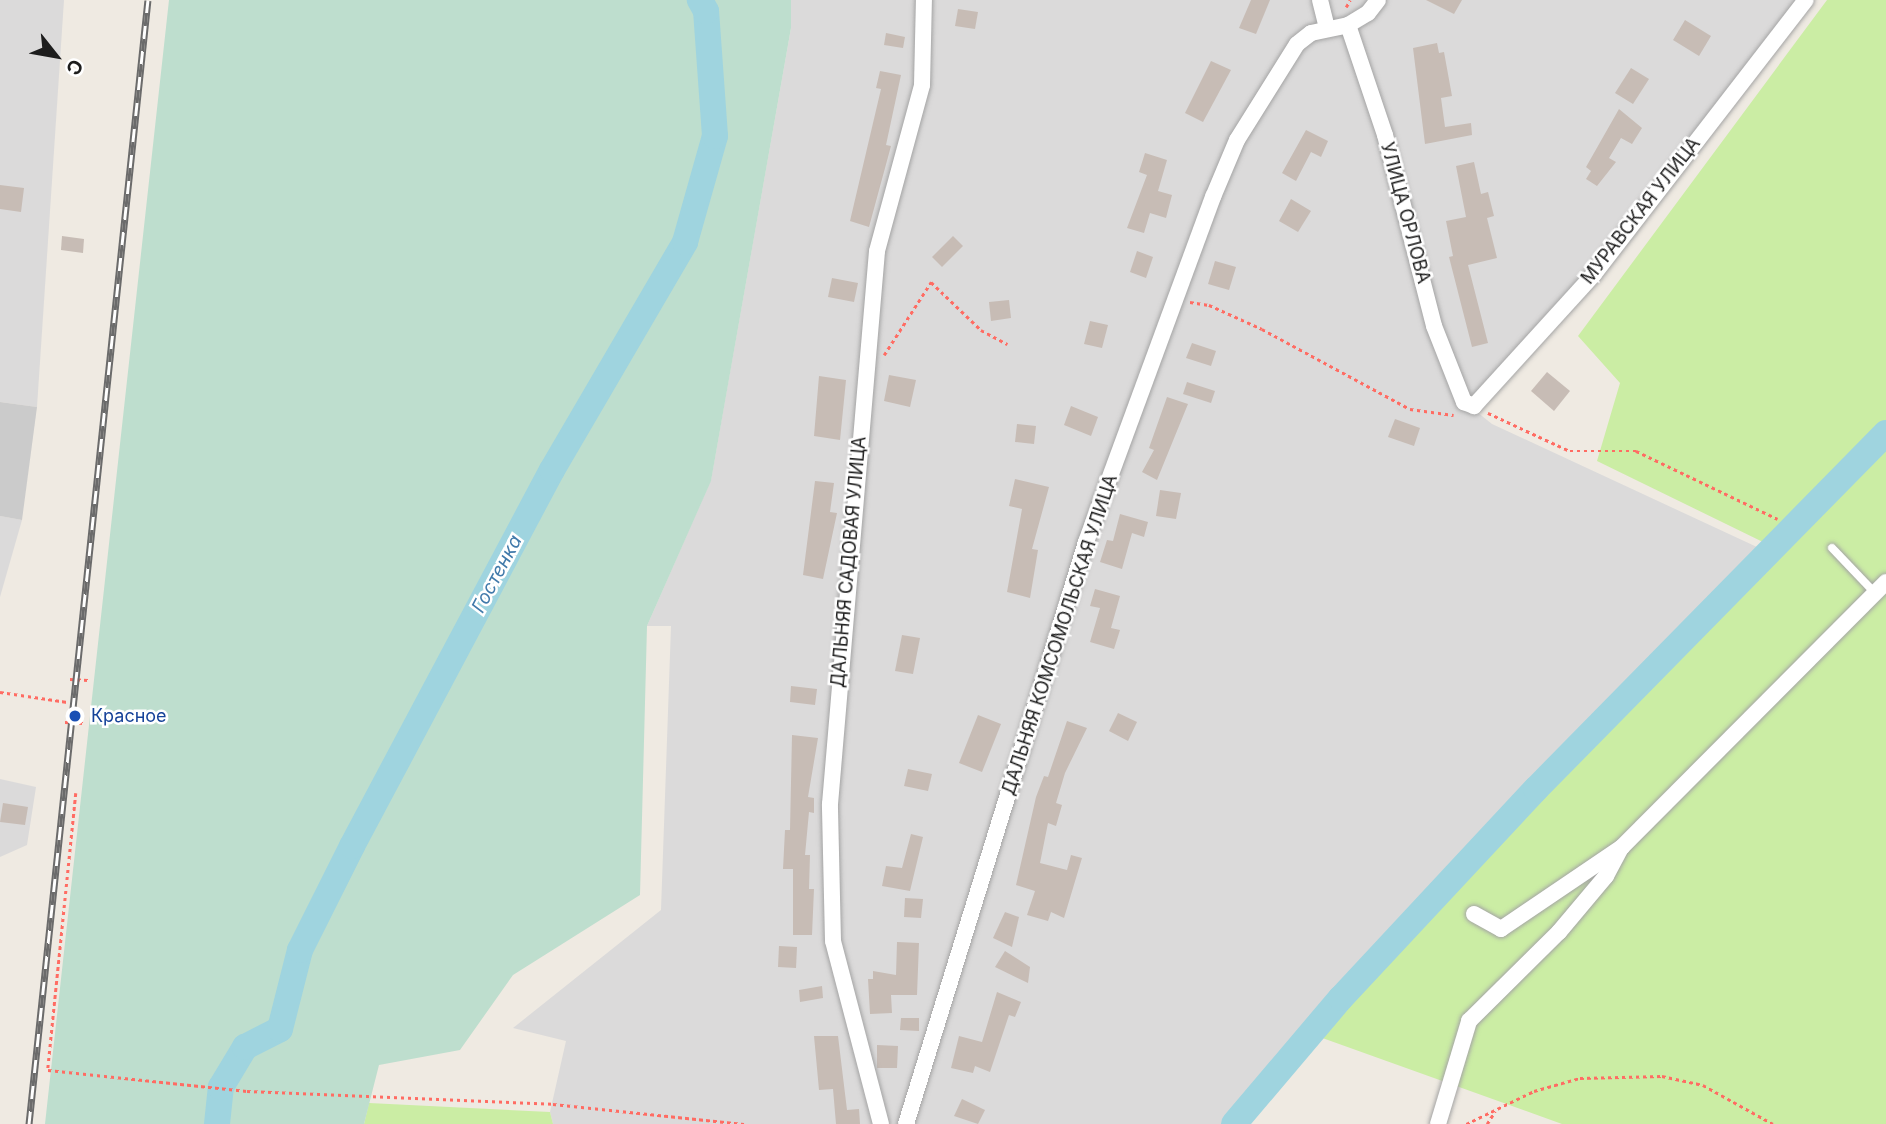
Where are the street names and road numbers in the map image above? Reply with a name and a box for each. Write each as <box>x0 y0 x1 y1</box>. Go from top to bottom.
street label: МУРАВСКАЯ УЛИЦА <box>1577 133 1705 289</box>
street label: УЛИЦА ОРЛОВА <box>1376 140 1434 286</box>
street label: ДАЛЬНЯЯ САДОВАЯ УЛИЦА <box>827 435 871 689</box>
street label: ДАЛЬНЯЯ КОМСОМОЛЬСКАЯ УЛИЦА <box>998 472 1122 798</box>

